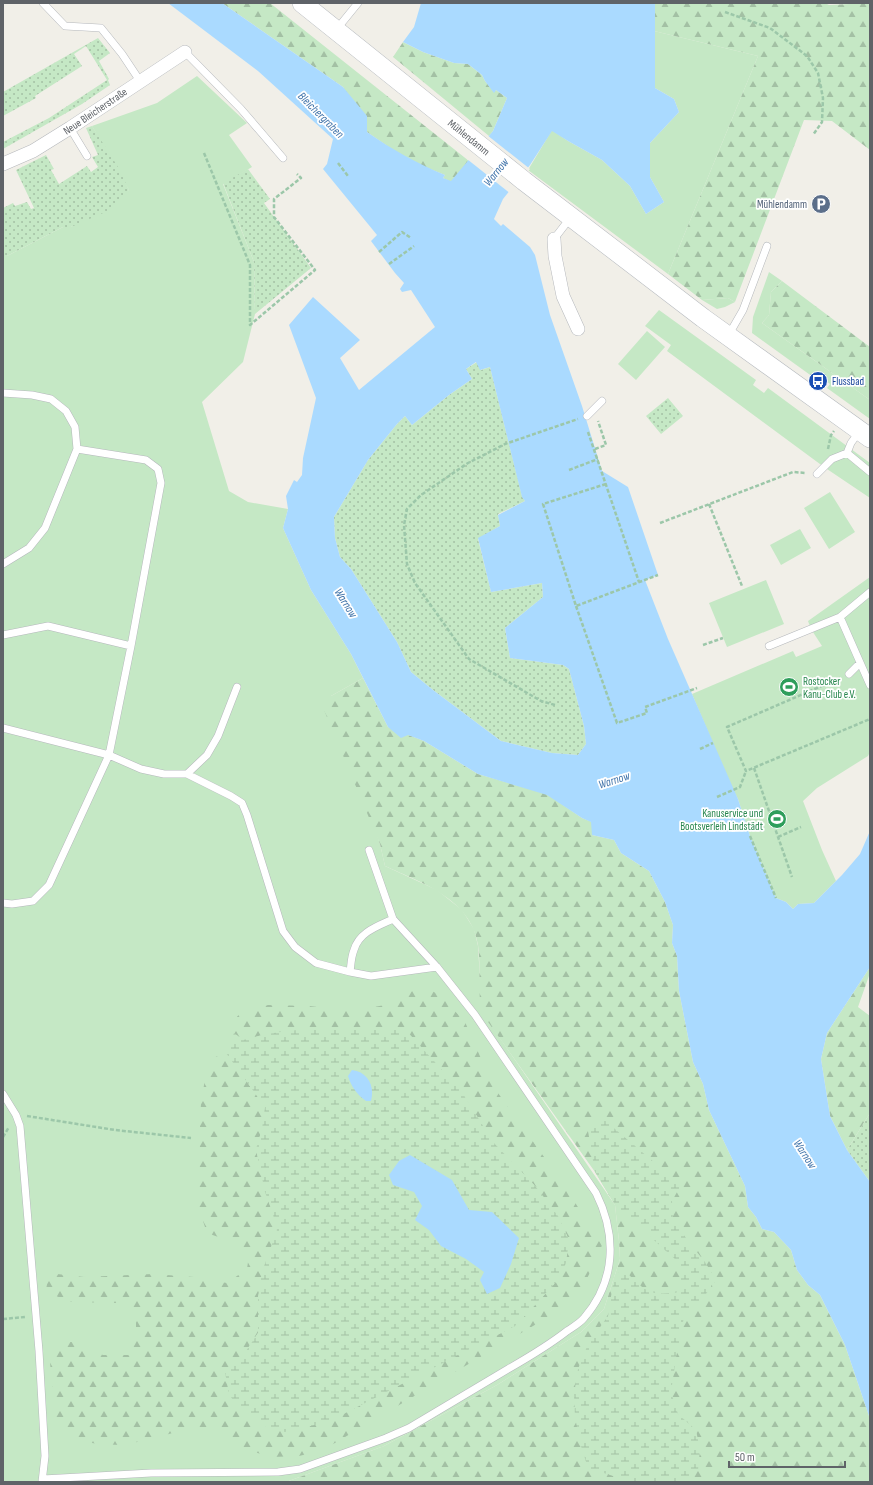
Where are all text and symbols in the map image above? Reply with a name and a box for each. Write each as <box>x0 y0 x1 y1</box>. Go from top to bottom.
street label: Neue Bleicherstraße <box>61 85 130 138</box>
water label: Bleichergraben <box>294 89 347 142</box>
street label: Mühlendamm <box>445 117 492 158</box>
water label: Warnow <box>480 155 513 190</box>
parking icon: Mühlendamm <box>810 193 832 215</box>
place label: Mühlendamm <box>757 198 807 211</box>
bus stop icon: Flussbad <box>807 370 829 392</box>
place label: Flussbad <box>832 375 864 388</box>
water label: Warnow <box>331 586 361 621</box>
place label: Rostocker Kanu-Club e.V. <box>803 675 856 701</box>
sports icon: Rostocker Kanu-Club e.V. <box>778 676 800 698</box>
water label: Warnow <box>597 768 632 793</box>
place label: Kanuservice und Bootsverleih Lindstädt <box>680 807 764 833</box>
sports icon: Kanuservice und Bootsverleih Lindstädt <box>766 808 788 830</box>
water label: Warnow <box>790 1137 820 1172</box>
scale bar <box>729 1443 845 1469</box>
text: 50 m <box>735 1450 755 1465</box>

